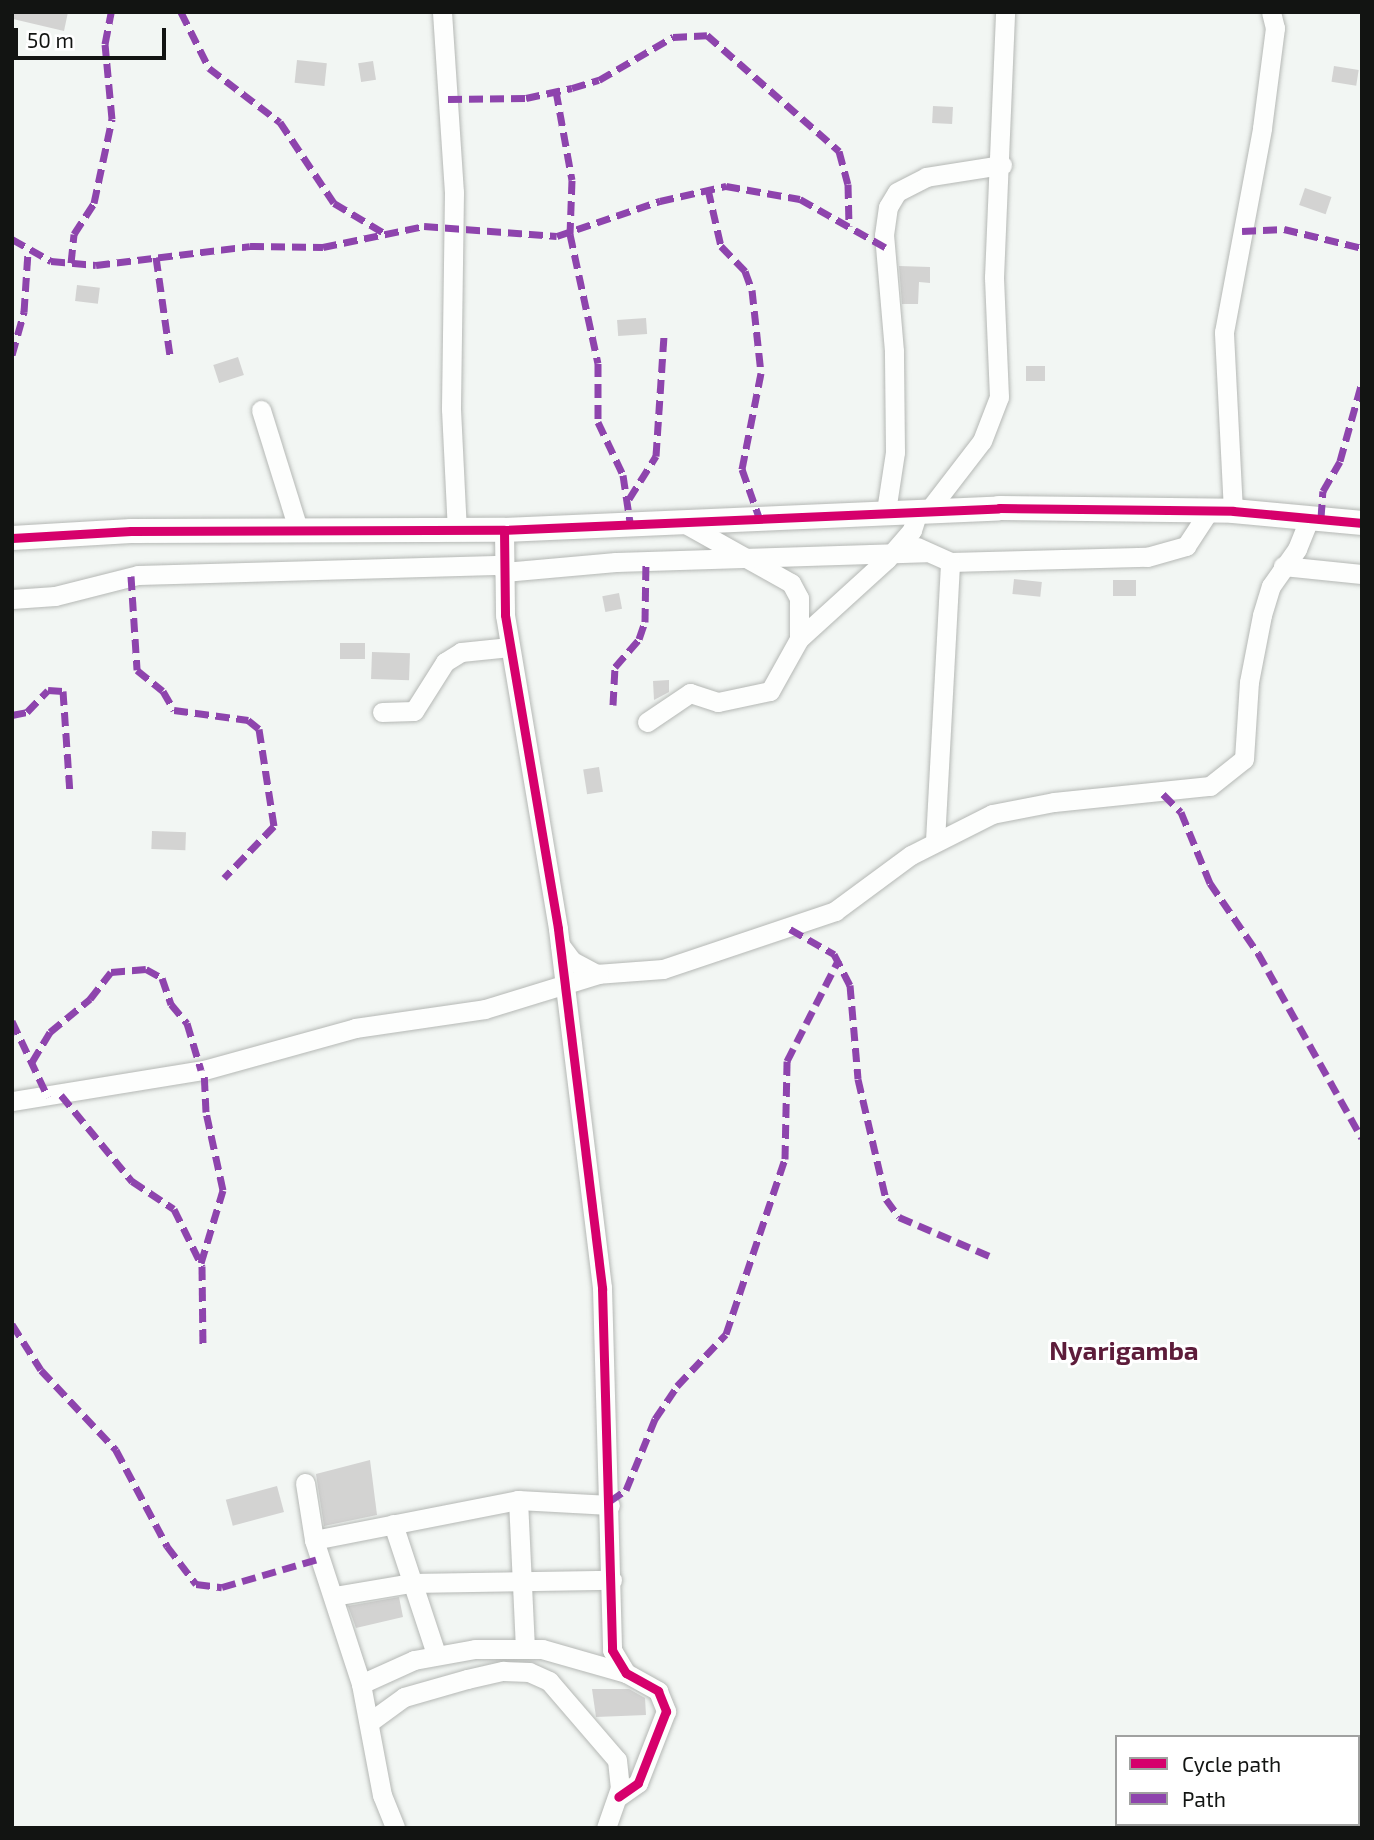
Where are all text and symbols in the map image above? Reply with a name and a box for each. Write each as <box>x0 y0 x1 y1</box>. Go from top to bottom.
scale bar <box>18 14 170 58</box>
text: 50 m <box>27 27 74 52</box>
district label: Nyarigamba <box>1049 1334 1199 1366</box>
legend <box>1115 1735 1360 1826</box>
text: Cycle path <box>1182 1751 1281 1776</box>
text: Path <box>1182 1786 1226 1811</box>

